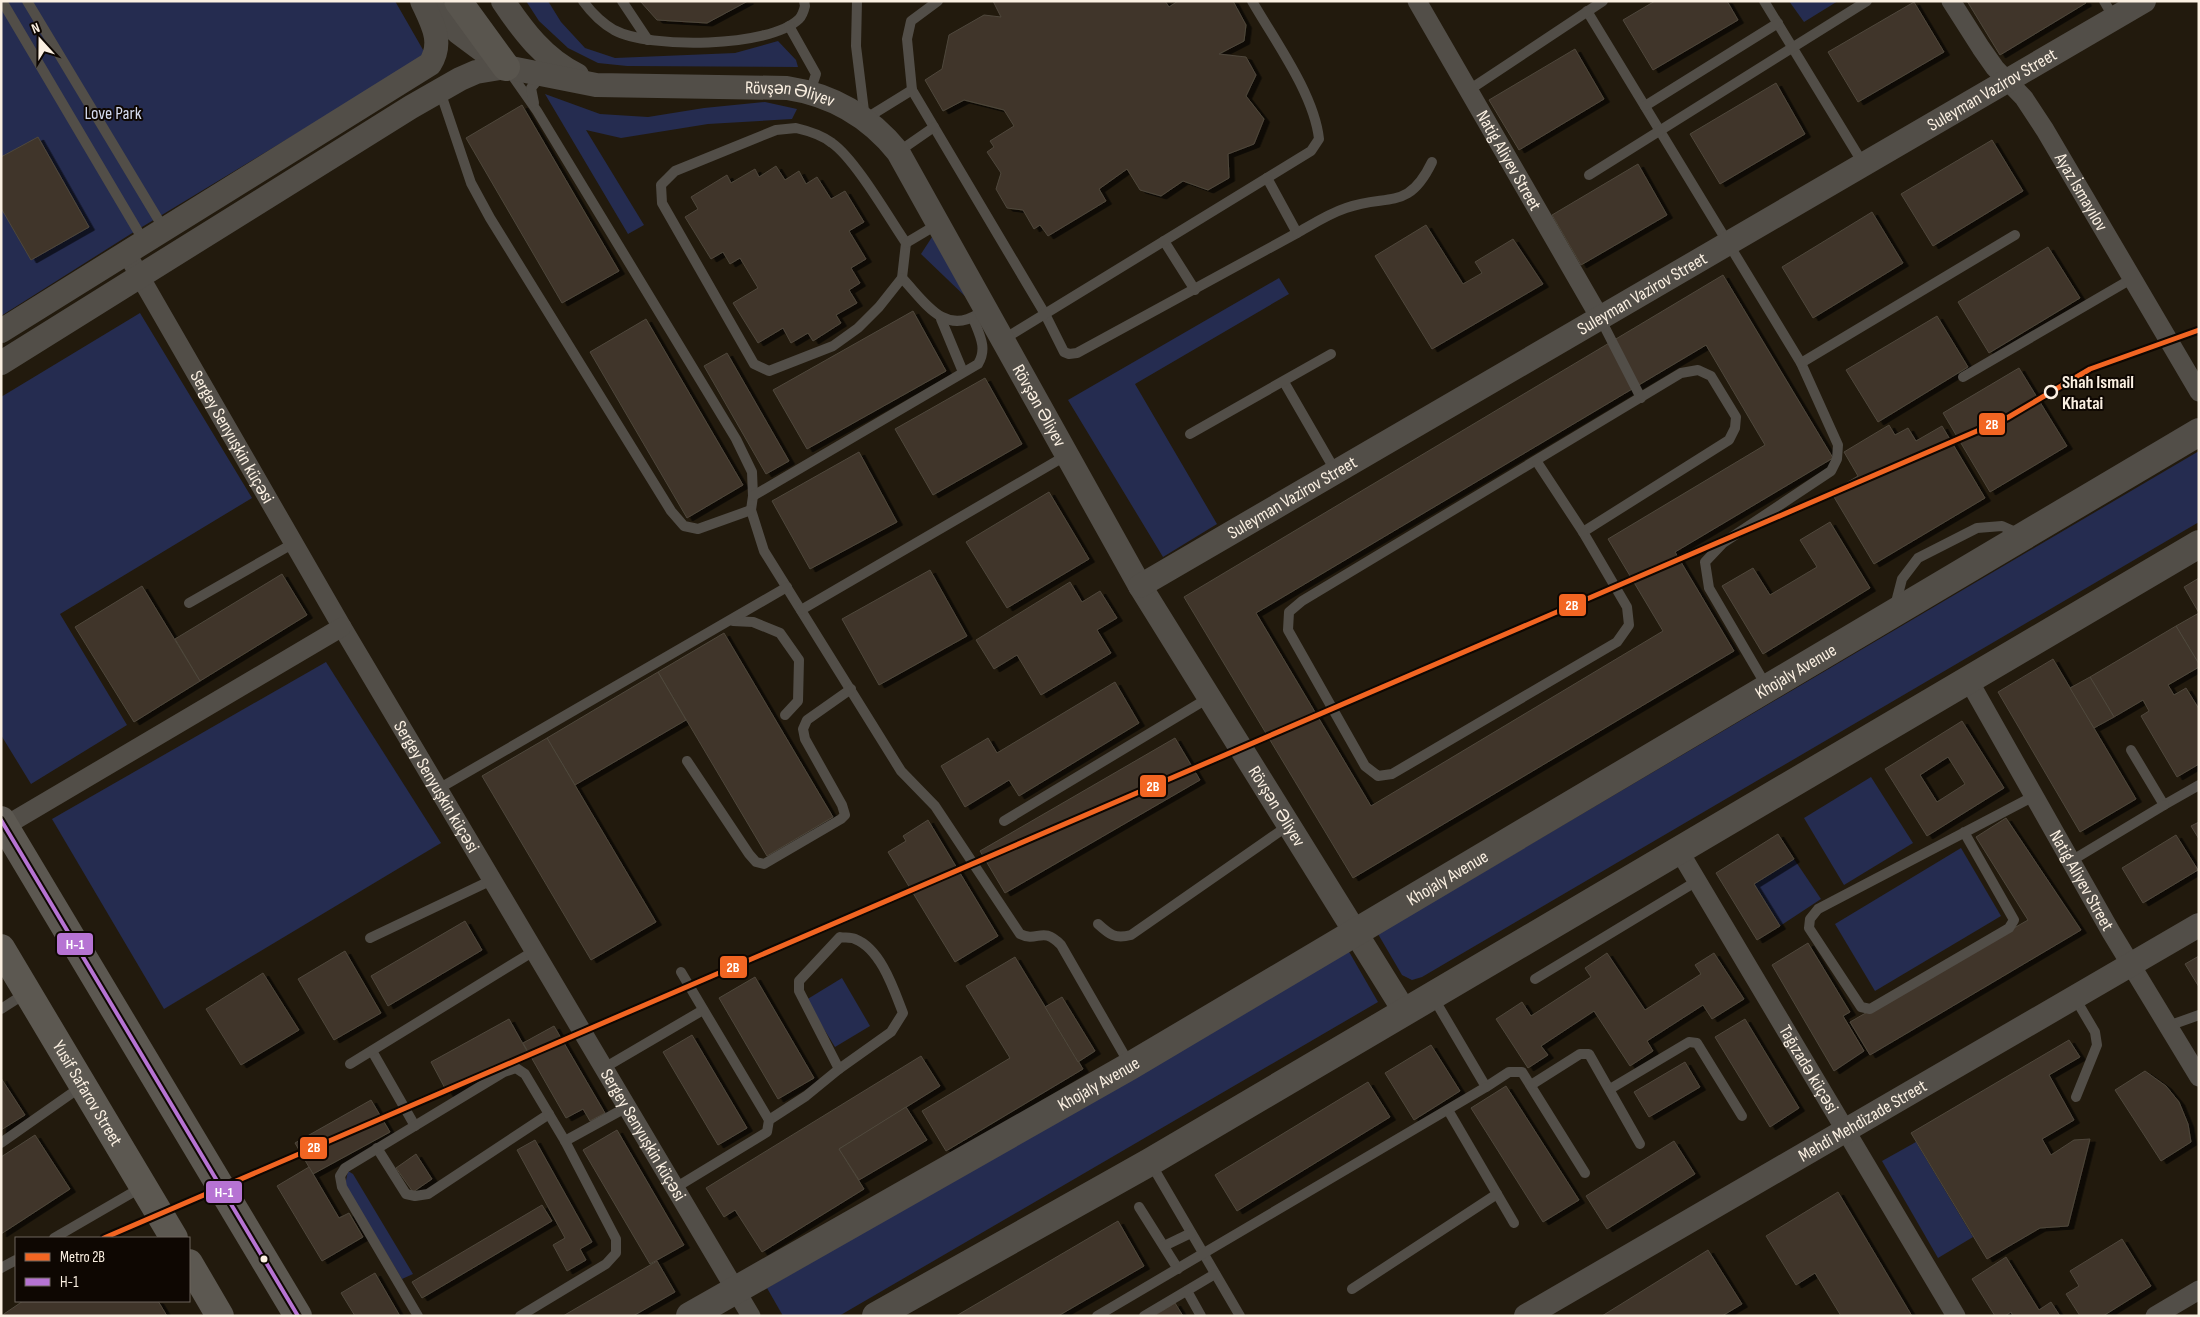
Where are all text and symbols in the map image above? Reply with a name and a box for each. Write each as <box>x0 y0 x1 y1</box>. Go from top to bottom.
north arrow <box>15 15 65 65</box>
text: N <box>29 19 42 38</box>
street label: Suleyman Vazirov Street <box>1924 44 2061 136</box>
street label: Rövşən Əliyev <box>745 77 838 112</box>
park label: Love Park <box>84 103 142 124</box>
street label: Natig Aliyev Street <box>1471 107 1546 215</box>
street label: Ayaz İsmayılov <box>2049 149 2112 235</box>
street label: Suleyman Vazirov Street <box>1574 248 1711 340</box>
street label: Rövşən Əliyev <box>1008 361 1070 451</box>
street label: Sergey Senyuşkin küçəsi <box>185 367 278 507</box>
place label: Shah Ismail Khatai <box>2062 372 2134 414</box>
marker: Shah Ismail Khatai <box>2044 385 2058 399</box>
line badge: 2B <box>1978 412 2006 436</box>
text: 2B <box>1986 416 1999 433</box>
street label: Suleyman Vazirov Street <box>1224 452 1361 544</box>
line badge: 2B <box>1558 593 1587 617</box>
text: 2B <box>1566 597 1579 614</box>
street label: Khojaly Avenue <box>1752 639 1840 704</box>
street label: Sergey Senyuşkin küçəsi <box>389 717 483 856</box>
street label: Rövşən Əliyev <box>1244 762 1310 851</box>
line badge: 2B <box>1139 774 1167 798</box>
text: 2B <box>1147 778 1160 795</box>
street label: Natig Aliyev Street <box>2045 827 2118 935</box>
street label: Khojaly Avenue <box>1403 846 1492 910</box>
line badge: H-1 <box>56 932 94 956</box>
text: H-1 <box>66 936 85 953</box>
line badge: 2B <box>719 955 748 979</box>
text: 2B <box>727 959 740 976</box>
street label: Tağızadə küçəsi <box>1774 1021 1843 1117</box>
street label: Yusif Safarov Street <box>48 1037 127 1150</box>
street label: Khojaly Avenue <box>1054 1053 1144 1116</box>
street label: Sergey Senyuşkin küçəsi <box>596 1065 690 1205</box>
street label: Mehdi Mehdizade Street <box>1795 1075 1931 1167</box>
line badge: 2B <box>299 1136 328 1160</box>
text: 2B <box>308 1139 321 1156</box>
line badge: H-1 <box>205 1180 243 1204</box>
text: H-1 <box>215 1184 234 1201</box>
legend <box>15 1237 190 1302</box>
text: Metro 2B <box>60 1248 105 1267</box>
unlabelled marker <box>259 1254 269 1264</box>
text: H-1 <box>60 1273 79 1292</box>

